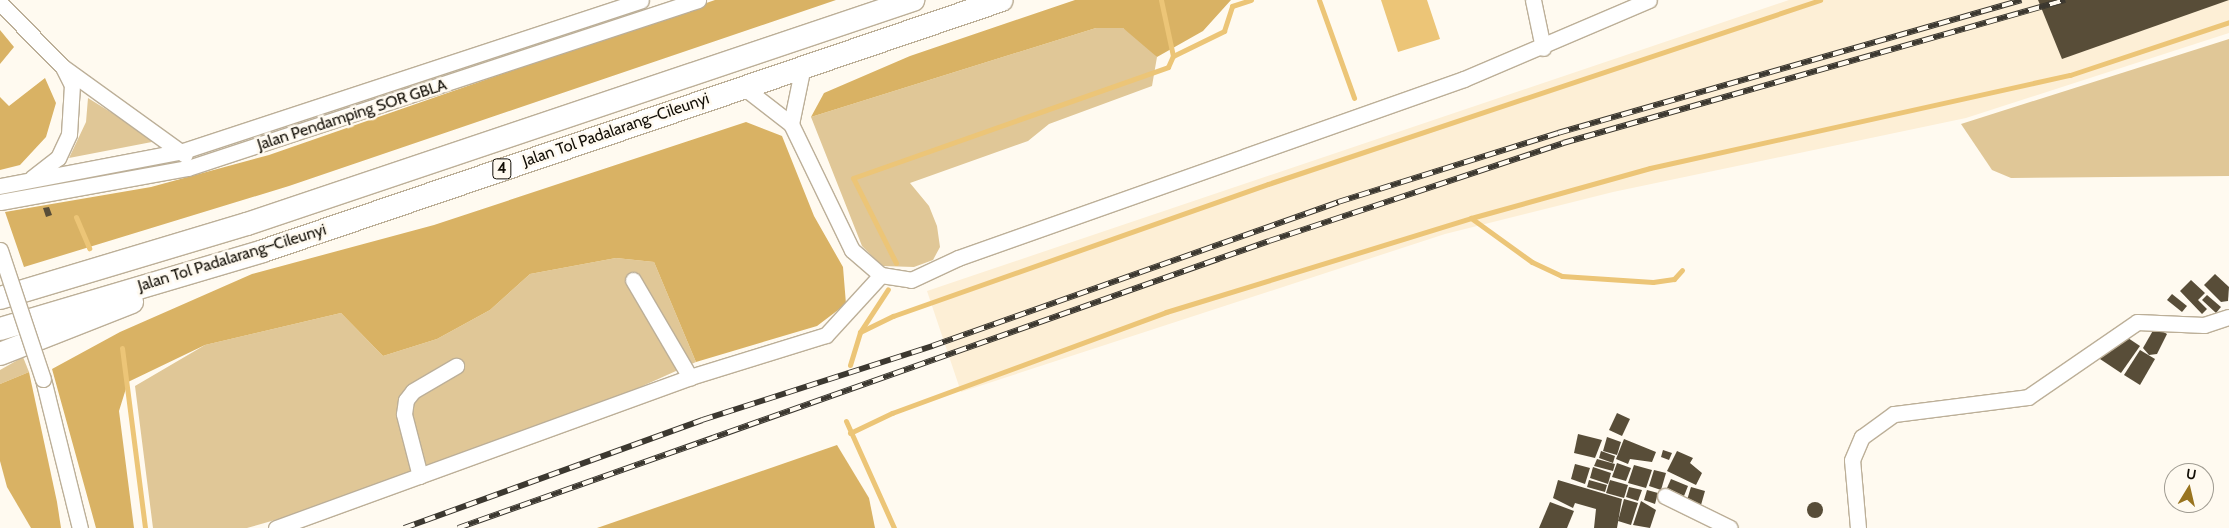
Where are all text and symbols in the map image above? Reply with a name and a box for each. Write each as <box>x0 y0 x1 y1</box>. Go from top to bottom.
street label: Jalan Pendamping SOR GBLA <box>255 75 449 155</box>
street label: Jalan Tol Padalarang–Cileunyi <box>520 89 712 171</box>
road number: 4 <box>492 156 512 182</box>
street label: Jalan Tol Padalarang–Cileunyi <box>135 220 329 296</box>
north arrow <box>2164 463 2214 513</box>
text: U <box>2185 464 2198 484</box>

